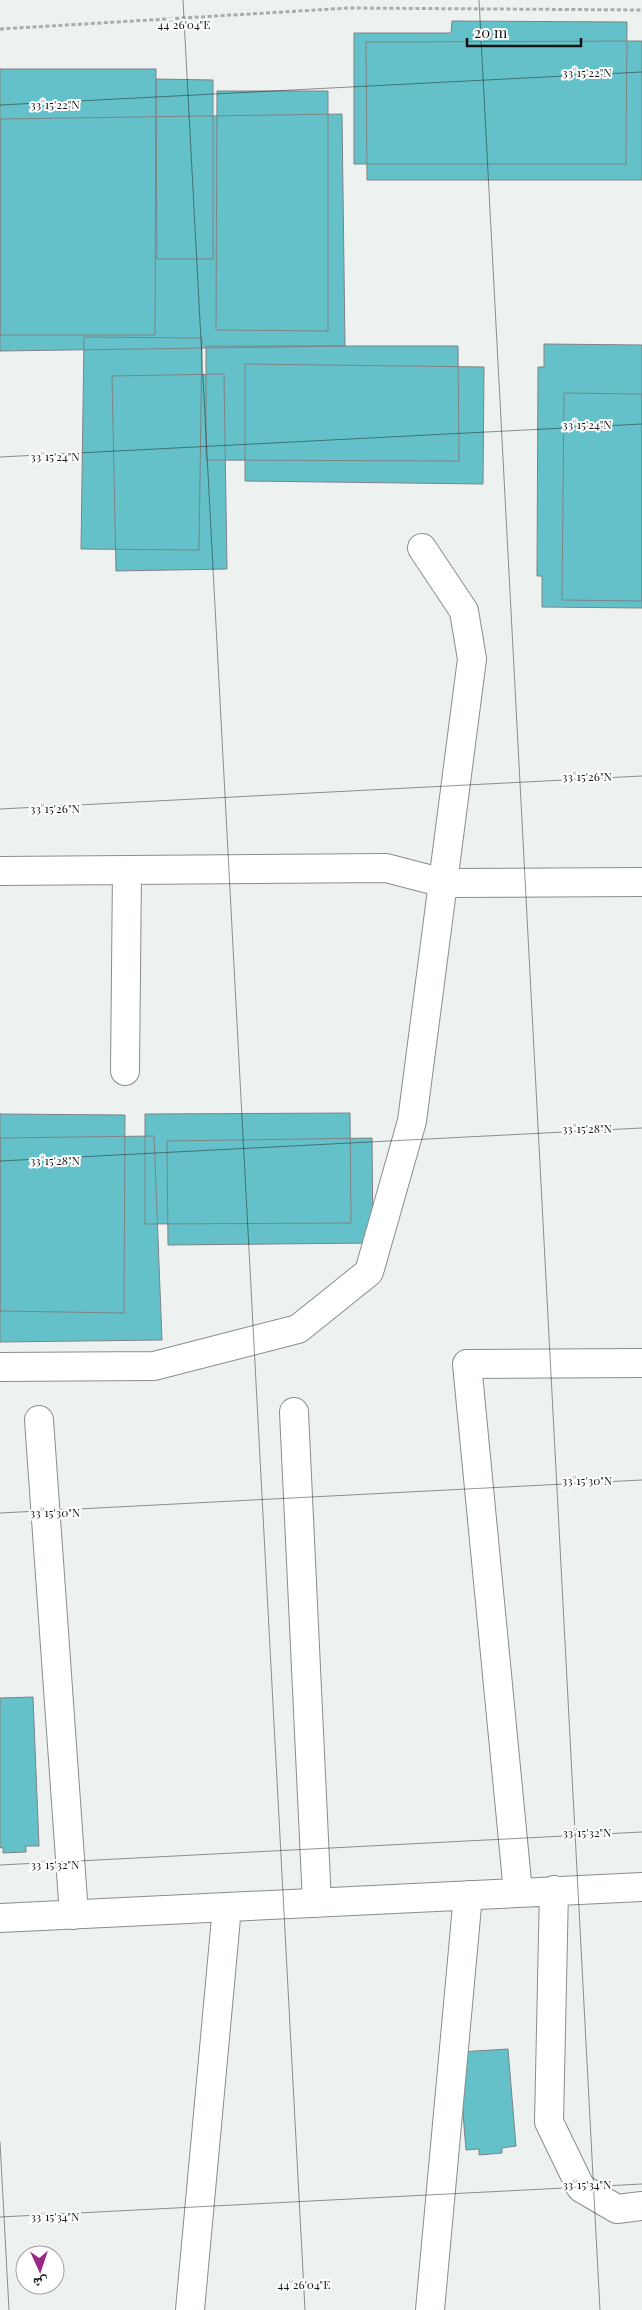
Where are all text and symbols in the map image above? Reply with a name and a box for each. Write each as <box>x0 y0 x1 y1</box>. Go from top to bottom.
scale bar <box>467 15 581 47</box>
text: 44°26'04"E <box>158 16 210 32</box>
text: 20 m <box>474 22 508 42</box>
text: 33°15'22"N <box>562 64 612 80</box>
text: 33°15'22"N <box>30 96 80 112</box>
text: 33°15'24"N <box>562 416 612 432</box>
text: 33°15'24"N <box>30 448 80 464</box>
text: 33°15'26"N <box>562 768 612 784</box>
text: 33°15'26"N <box>30 800 80 816</box>
text: 33°15'28"N <box>562 1120 613 1136</box>
text: 33°15'28"N <box>30 1152 81 1168</box>
text: 33°15'30"N <box>562 1472 613 1488</box>
text: 33°15'30"N <box>30 1504 81 1520</box>
text: 33°15'32"N <box>562 1824 612 1840</box>
text: 33°15'32"N <box>30 1856 80 1872</box>
text: 33°15'34"N <box>562 2176 612 2192</box>
text: 33°15'34"N <box>30 2208 80 2224</box>
north arrow <box>15 2245 65 2295</box>
text: ش <box>33 2274 49 2293</box>
text: 44°26'04"E <box>278 2276 330 2292</box>

